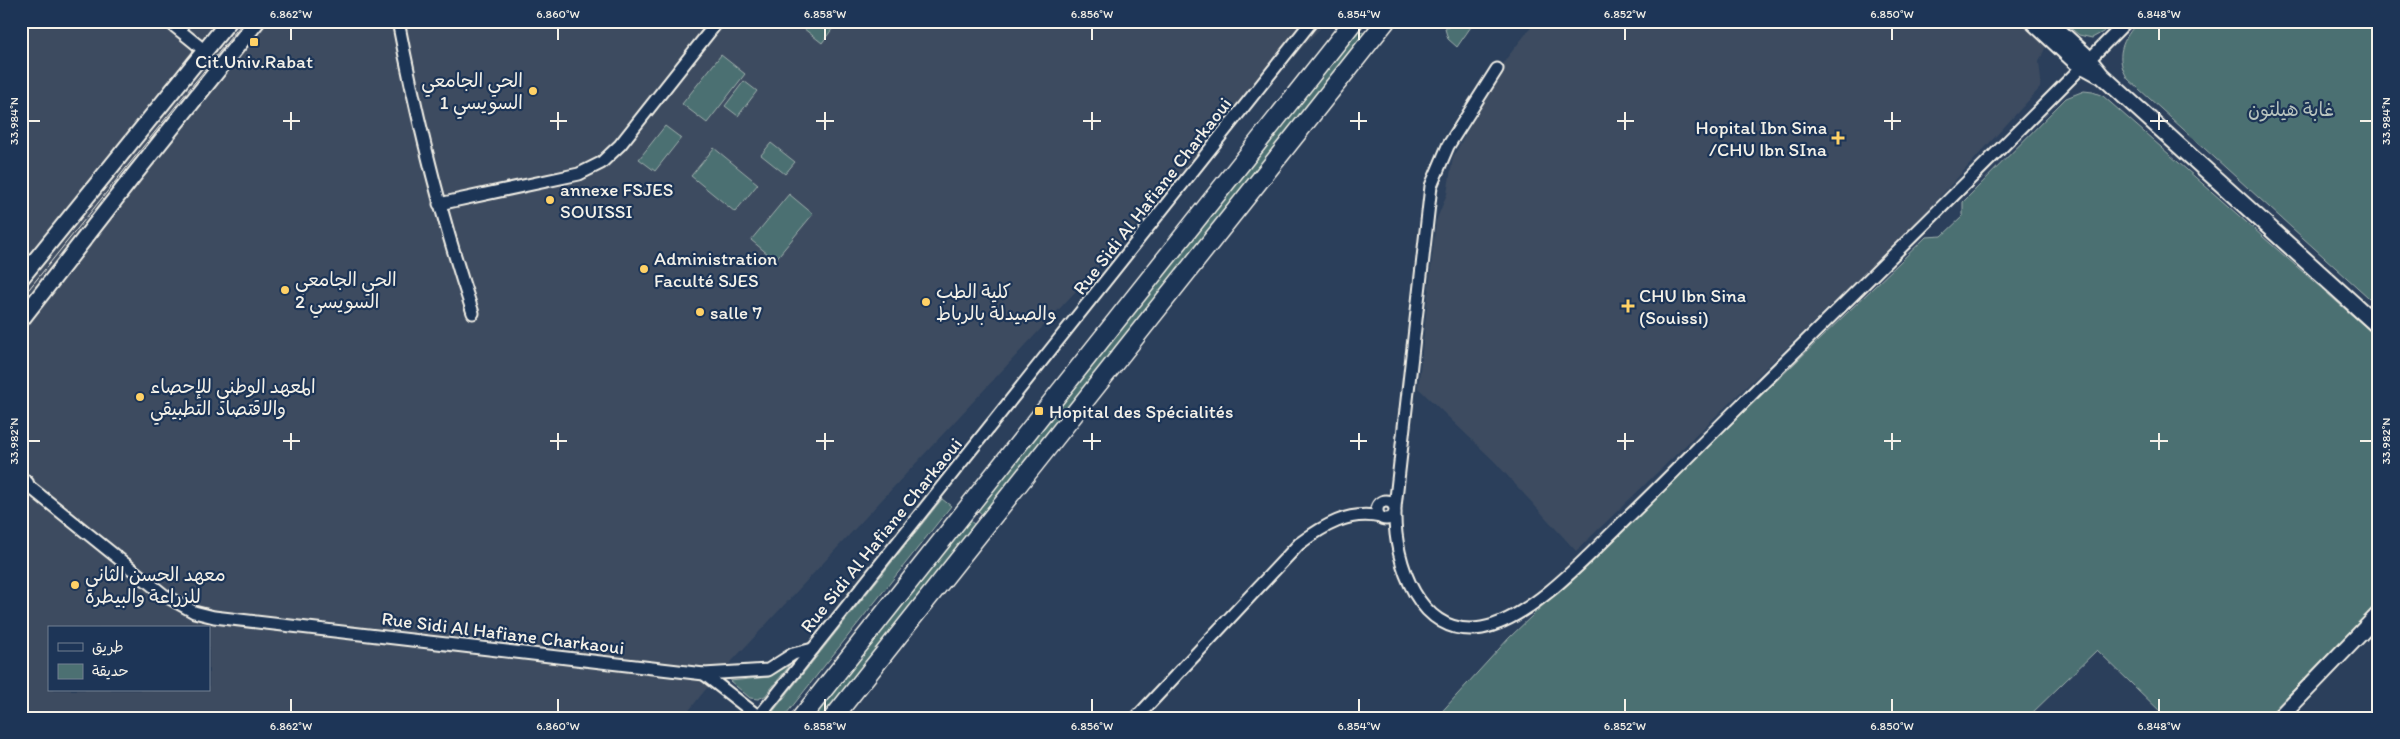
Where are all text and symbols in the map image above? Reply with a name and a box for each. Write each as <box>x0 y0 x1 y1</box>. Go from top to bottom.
text: 6.862°W <box>270 7 312 21</box>
text: 6.860°W <box>536 7 580 21</box>
text: 6.858°W <box>804 7 846 21</box>
text: 6.856°W <box>1071 7 1113 21</box>
text: 6.854°W <box>1337 7 1381 21</box>
text: 6.852°W <box>1604 7 1646 21</box>
text: 6.850°W <box>1870 7 1914 21</box>
text: 6.848°W <box>2137 7 2181 21</box>
marker: Cit.Univ.Rabat <box>248 36 260 48</box>
place label: Cit.Univ.Rabat <box>195 50 313 73</box>
place label: الحي الجامعي السويسي 1 <box>421 69 523 119</box>
marker: الحي الجامعي السويسي 1 <box>527 85 539 97</box>
street label: Rue Sidi Al Hafiane Charkaoui <box>1068 93 1236 299</box>
text: 33.984°N <box>7 97 21 145</box>
text: 33.984°N <box>2379 97 2393 145</box>
park label: غابة هيلتون <box>2248 98 2334 122</box>
place label: Hopital Ibn Sina /CHU Ibn SIna <box>1696 116 1827 161</box>
marker: Hopital Ibn Sina /CHU Ibn SIna <box>1831 131 1845 145</box>
place label: annexe FSJES SOUISSI <box>560 178 674 223</box>
marker: annexe FSJES SOUISSI <box>544 194 556 206</box>
place label: Administration Faculté SJES <box>654 247 777 292</box>
marker: Administration Faculté SJES <box>638 263 650 275</box>
place label: الحي الجامعي السويسي 2 <box>295 268 397 318</box>
place label: كلية الطب والصيدلة بالرباط <box>936 280 1057 325</box>
marker: الحي الجامعي السويسي 2 <box>279 284 291 296</box>
place label: CHU Ibn Sina (Souissi) <box>1639 284 1746 329</box>
marker: كلية الطب والصيدلة بالرباط <box>920 296 932 308</box>
marker: CHU Ibn Sina (Souissi) <box>1621 299 1635 313</box>
place label: salle 7 <box>710 301 762 324</box>
marker: salle 7 <box>694 306 706 318</box>
place label: المعهد الوطني للإحصاء والاقتصاد التطبيقي <box>150 375 316 425</box>
marker: المعهد الوطني للإحصاء والاقتصاد التطبيقي <box>134 391 146 403</box>
place label: Hopital des Spécialités <box>1049 400 1233 423</box>
marker: Hopital des Spécialités <box>1033 405 1045 417</box>
text: 33.982°N <box>7 418 21 464</box>
text: 33.982°N <box>2379 418 2393 464</box>
street label: Rue Sidi Al Hafiane Charkaoui <box>795 433 967 637</box>
place label: معهد الحسن الثاني للزراعة والبيطرة <box>85 563 226 608</box>
marker: معهد الحسن الثاني للزراعة والبيطرة <box>69 579 81 591</box>
street label: Rue Sidi Al Hafiane Charkaoui <box>380 607 626 659</box>
legend <box>48 626 210 692</box>
text: طريق <box>92 638 124 656</box>
text: حديقة <box>92 662 129 680</box>
text: 6.862°W <box>270 719 312 733</box>
text: 6.860°W <box>536 719 580 733</box>
text: 6.858°W <box>804 719 846 733</box>
text: 6.856°W <box>1071 719 1113 733</box>
text: 6.854°W <box>1337 719 1381 733</box>
text: 6.852°W <box>1604 719 1646 733</box>
text: 6.850°W <box>1870 719 1914 733</box>
text: 6.848°W <box>2137 719 2181 733</box>

